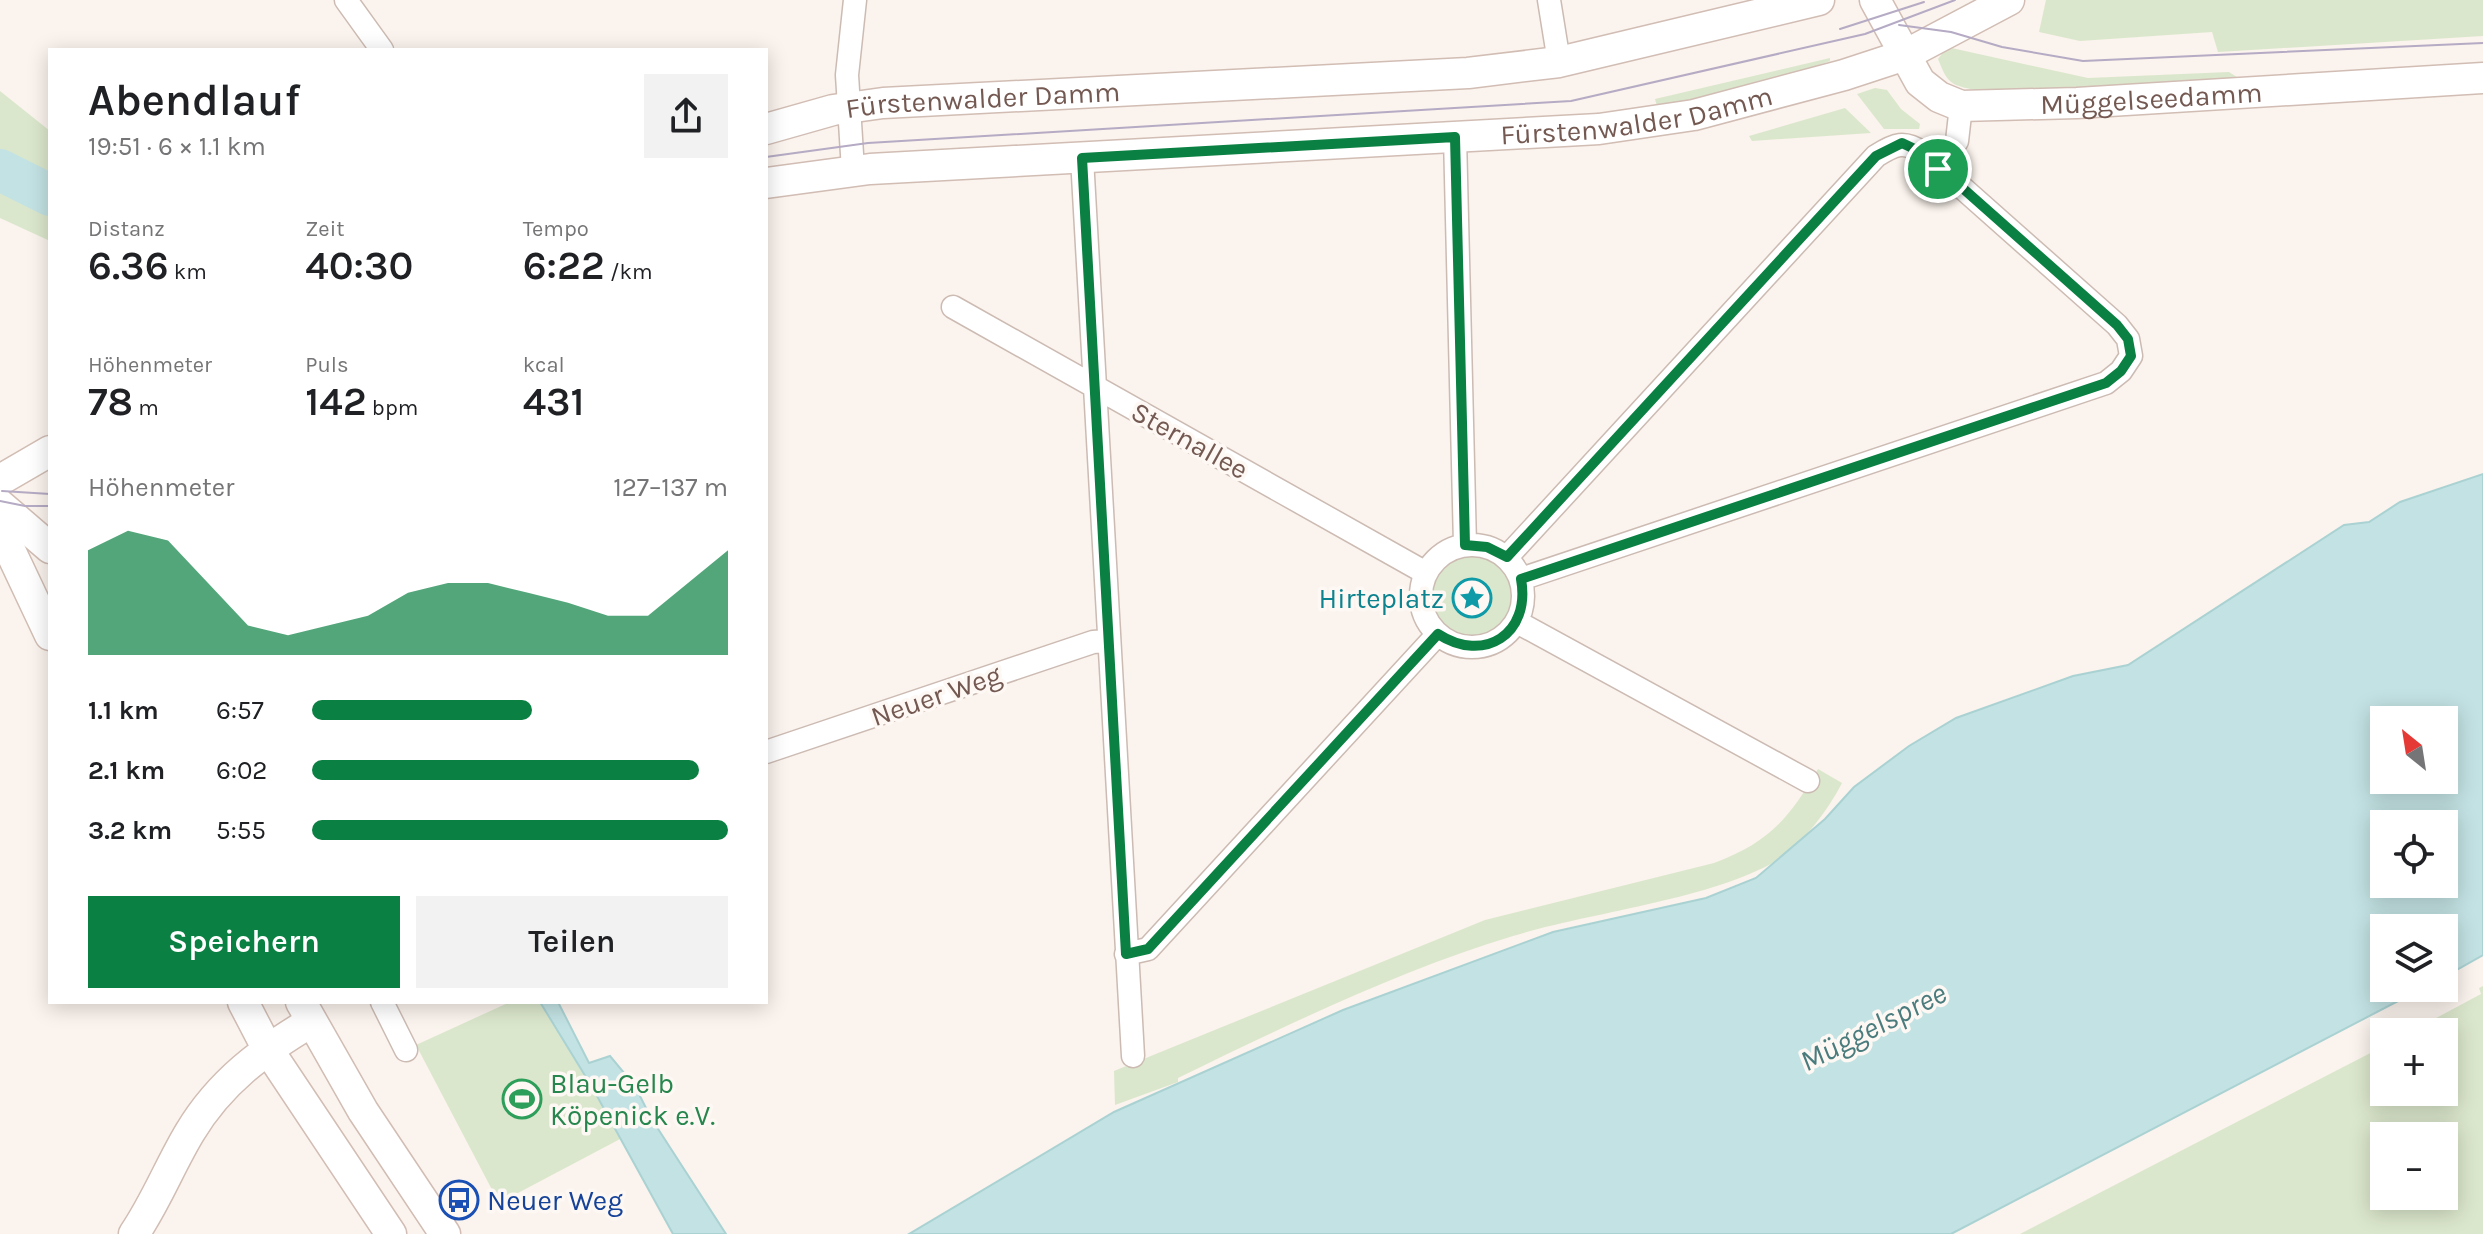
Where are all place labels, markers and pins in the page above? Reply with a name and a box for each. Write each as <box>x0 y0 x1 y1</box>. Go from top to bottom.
pin <box>1904 135 1972 203</box>
place icon: Hirteplatz <box>1451 577 1493 619</box>
place label: Hirteplatz <box>1318 582 1444 615</box>
place label: Blau-Gelb Köpenick e.V. <box>550 1067 715 1132</box>
sports icon: Blau-Gelb Köpenick e.V. <box>501 1078 543 1120</box>
bus stop icon: Neuer Weg <box>438 1179 480 1221</box>
place label: Neuer Weg <box>487 1184 623 1217</box>

